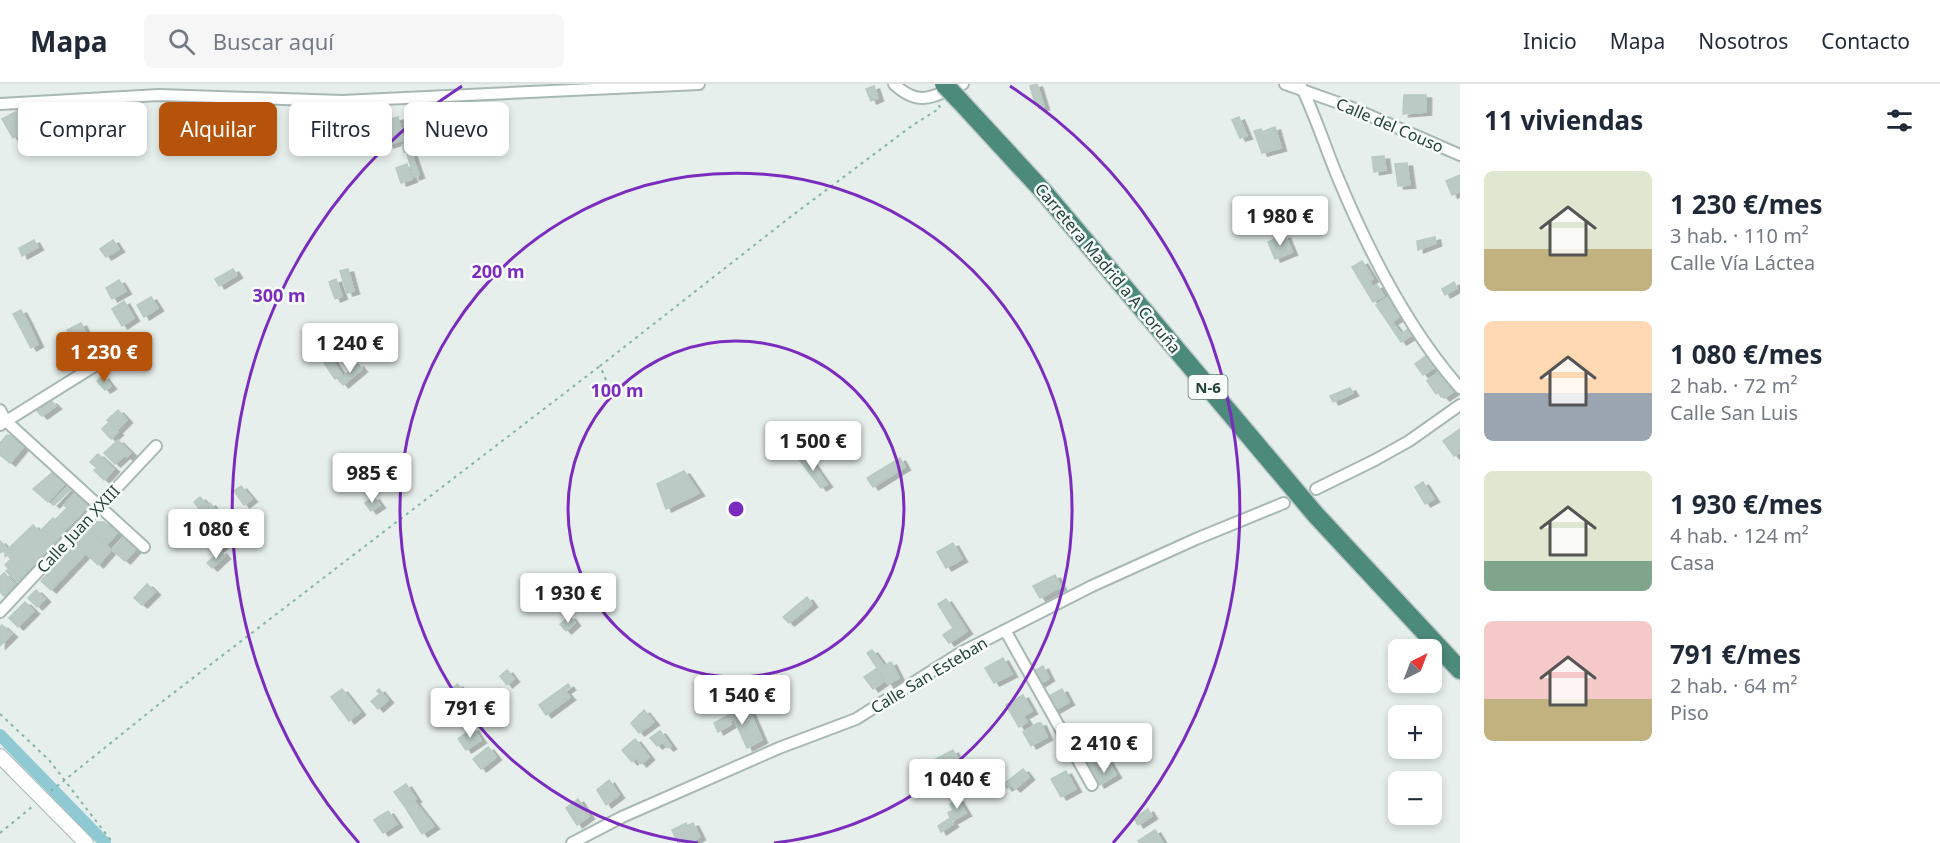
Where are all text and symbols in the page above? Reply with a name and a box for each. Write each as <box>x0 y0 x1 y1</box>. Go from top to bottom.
search box <box>144 14 564 68</box>
text: Mapa <box>30 22 108 60</box>
icon: search <box>165 25 198 58</box>
text: Buscar aquí <box>213 26 334 56</box>
text: Inicio <box>1523 27 1577 55</box>
text: Mapa <box>1610 27 1665 55</box>
text: Nosotros <box>1698 27 1788 55</box>
text: Contacto <box>1821 27 1910 55</box>
street label: Calle del Couso <box>1333 92 1447 158</box>
chip: Comprar <box>18 102 147 156</box>
chip: Alquilar <box>159 102 277 156</box>
chip: Filtros <box>289 102 392 156</box>
chip: Nuevo <box>404 102 509 156</box>
text: 11 viviendas <box>1484 102 1643 138</box>
icon: filters <box>1883 104 1916 137</box>
street label: Carretera Madrid a A Coruña <box>1030 178 1186 358</box>
text: 1 230 €/mes <box>1670 186 1823 222</box>
icon: home <box>1532 195 1604 267</box>
pin: 1 980 € <box>1225 196 1335 247</box>
text: 1 980 € <box>1246 202 1314 229</box>
text: 3 hab. · 110 m² <box>1670 222 1809 249</box>
text: Calle Vía Láctea <box>1670 249 1815 276</box>
text: 200 m <box>471 259 525 283</box>
text: 300 m <box>252 283 306 307</box>
pin: 1 240 € <box>295 323 405 374</box>
text: 1 240 € <box>316 329 384 356</box>
pin: 1 230 € <box>49 332 159 383</box>
text: 1 080 €/mes <box>1670 336 1823 372</box>
text: 1 230 € <box>70 338 138 365</box>
icon: home <box>1532 345 1604 417</box>
text: 2 hab. · 72 m² <box>1670 372 1797 399</box>
road number: N-6 <box>1188 375 1228 399</box>
text: 100 m <box>590 378 644 402</box>
text: Calle San Luis <box>1670 399 1798 426</box>
pin: 1 500 € <box>758 421 868 472</box>
text: 1 500 € <box>779 427 847 454</box>
pin: 985 € <box>330 453 414 504</box>
text: 985 € <box>347 459 397 486</box>
street label: Calle Juan XXIII <box>31 480 125 578</box>
text: 1 930 €/mes <box>1670 486 1823 522</box>
icon: home <box>1532 495 1604 567</box>
centre of rings <box>726 499 746 519</box>
pin: 1 080 € <box>161 509 271 560</box>
text: 1 080 € <box>182 515 250 542</box>
text: 4 hab. · 124 m² <box>1670 522 1809 549</box>
text: Casa <box>1670 549 1715 576</box>
pin: 1 930 € <box>513 573 623 624</box>
text: 1 930 € <box>534 579 602 606</box>
street label: Calle San Esteban <box>867 631 991 719</box>
text: 791 €/mes <box>1670 636 1801 672</box>
north arrow <box>1388 639 1442 693</box>
map controls <box>1388 639 1442 825</box>
icon: home <box>1532 645 1604 717</box>
text: 2 hab. · 64 m² <box>1670 672 1797 699</box>
pin: 1 540 € <box>687 675 797 726</box>
text: 1 540 € <box>708 681 776 708</box>
pin: 791 € <box>428 688 512 739</box>
text: 791 € <box>445 694 495 721</box>
text: Piso <box>1670 699 1709 726</box>
button: + <box>1388 705 1442 759</box>
pin: 2 410 € <box>1049 723 1159 774</box>
text: 2 410 € <box>1070 729 1138 756</box>
pin: 1 040 € <box>902 759 1012 810</box>
text: 1 040 € <box>923 765 991 792</box>
button: − <box>1388 771 1442 825</box>

